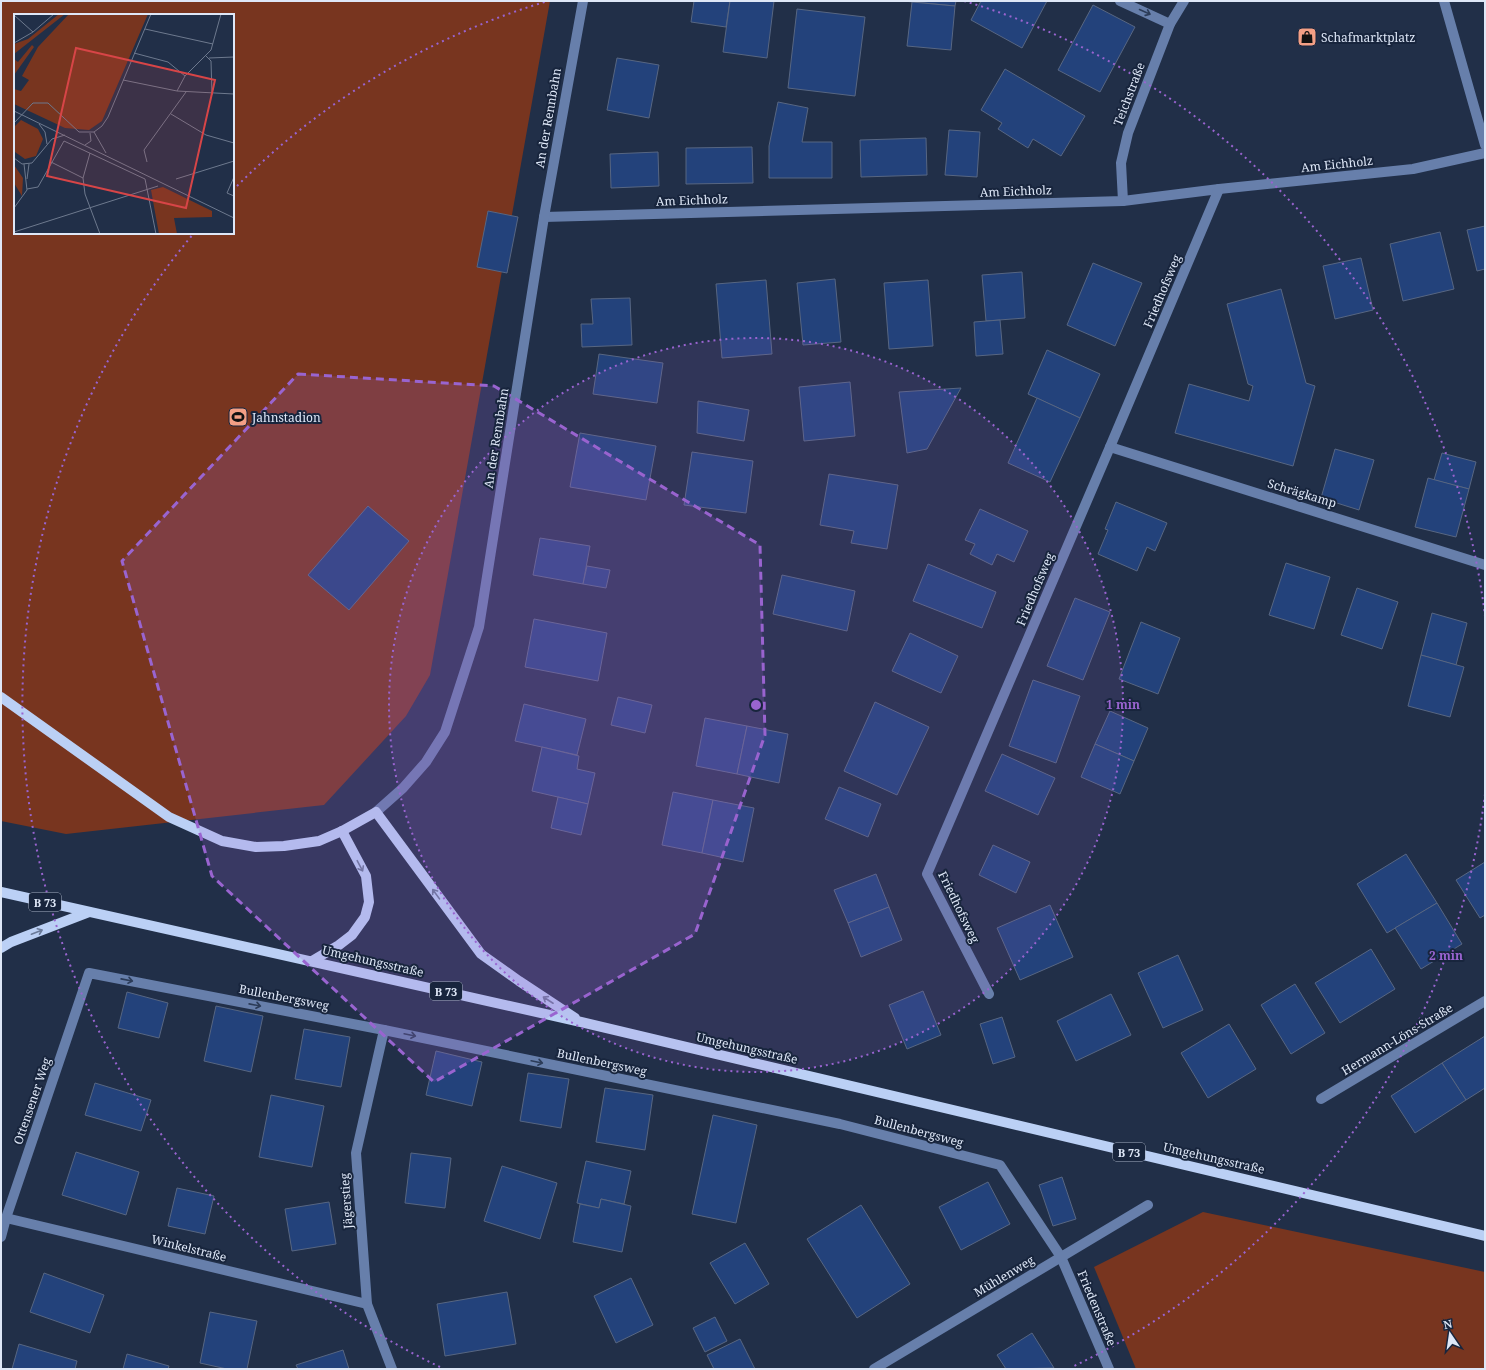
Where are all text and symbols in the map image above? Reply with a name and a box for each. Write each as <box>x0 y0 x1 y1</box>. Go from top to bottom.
one-way arrow <box>1139 9 1151 17</box>
inset map <box>14 14 234 234</box>
shop icon: Schafmarktplatz <box>1296 26 1318 48</box>
place label: Schafmarktplatz <box>1321 29 1415 46</box>
street label: Teichstraße <box>1109 60 1149 128</box>
street label: An der Rennbahn <box>531 66 565 169</box>
street label: Am Eichholz <box>1300 152 1374 176</box>
street label: Am Eichholz <box>980 181 1052 201</box>
street label: Am Eichholz <box>656 190 728 210</box>
street label: Friedhofsweg <box>1139 251 1185 330</box>
street label: An der Rennbahn <box>480 386 512 489</box>
sports icon: Jahnstadion <box>227 406 249 428</box>
place label: Jahnstadion <box>251 409 321 426</box>
street label: Schrägkamp <box>1265 474 1339 512</box>
street label: Friedhofsweg <box>1012 549 1058 628</box>
text: 1 min <box>1106 696 1140 713</box>
centre of rings <box>749 698 763 712</box>
one-way arrow <box>357 859 365 871</box>
street label: Friedhofsweg <box>934 868 984 946</box>
one-way arrow <box>432 889 440 900</box>
road number: B 73 <box>29 893 61 911</box>
one-way arrow <box>30 928 42 936</box>
street label: Umgehungsstraße <box>321 941 425 981</box>
text: 2 min <box>1429 947 1463 964</box>
one-way arrow <box>120 977 133 985</box>
street label: Bullenbergsweg <box>237 980 331 1014</box>
road number: B 73 <box>430 982 462 1000</box>
one-way arrow <box>543 996 554 1005</box>
street label: Hermann-Löns-Straße <box>1338 999 1456 1079</box>
one-way arrow <box>248 1001 261 1009</box>
street label: Umgehungsstraße <box>695 1028 799 1068</box>
one-way arrow <box>403 1032 416 1040</box>
street label: Bullenbergsweg <box>555 1044 649 1080</box>
street label: Ottensener Weg <box>9 1055 55 1147</box>
one-way arrow <box>530 1058 543 1066</box>
street label: Bullenbergsweg <box>873 1111 966 1151</box>
street label: Umgehungsstraße <box>1162 1138 1266 1178</box>
road number: B 73 <box>1113 1143 1145 1161</box>
street label: Jägerstieg <box>336 1172 356 1230</box>
street label: Winkelstraße <box>150 1230 228 1266</box>
street label: Mühlenweg <box>971 1251 1038 1301</box>
street label: Friedenstraße <box>1073 1268 1121 1348</box>
north arrow <box>1430 1314 1470 1354</box>
text: N <box>1442 1315 1454 1332</box>

